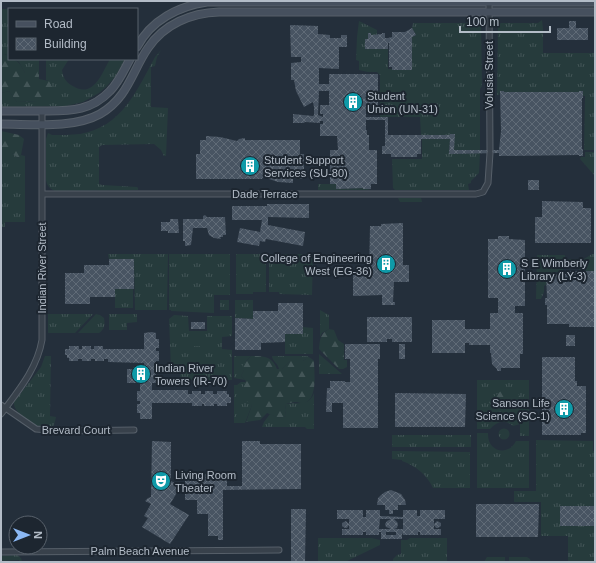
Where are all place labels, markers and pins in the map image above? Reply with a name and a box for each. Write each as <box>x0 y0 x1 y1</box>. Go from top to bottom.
place label: Student Union (UN-31) <box>367 90 438 115</box>
building icon: Student Union (UN-31) <box>342 91 364 113</box>
place label: Student Support Services (SU-80) <box>264 154 348 179</box>
building icon: Student Support Services (SU-80) <box>239 155 261 177</box>
place label: College of Engineering West (EG-36) <box>261 252 372 277</box>
building icon: College of Engineering West (EG-36) <box>375 253 397 275</box>
place label: S E Wimberly Library (LY-3) <box>521 257 588 282</box>
building icon: S E Wimberly Library (LY-3) <box>496 258 518 280</box>
place label: Indian River Towers (IR-70) <box>155 362 227 387</box>
building icon: Indian River Towers (IR-70) <box>130 363 152 385</box>
place label: Sanson Life Science (SC-1) <box>475 397 550 422</box>
building icon: Sanson Life Science (SC-1) <box>553 398 575 420</box>
place label: Living Room Theater <box>175 469 236 494</box>
theatre icon: Living Room Theater <box>150 470 172 492</box>

